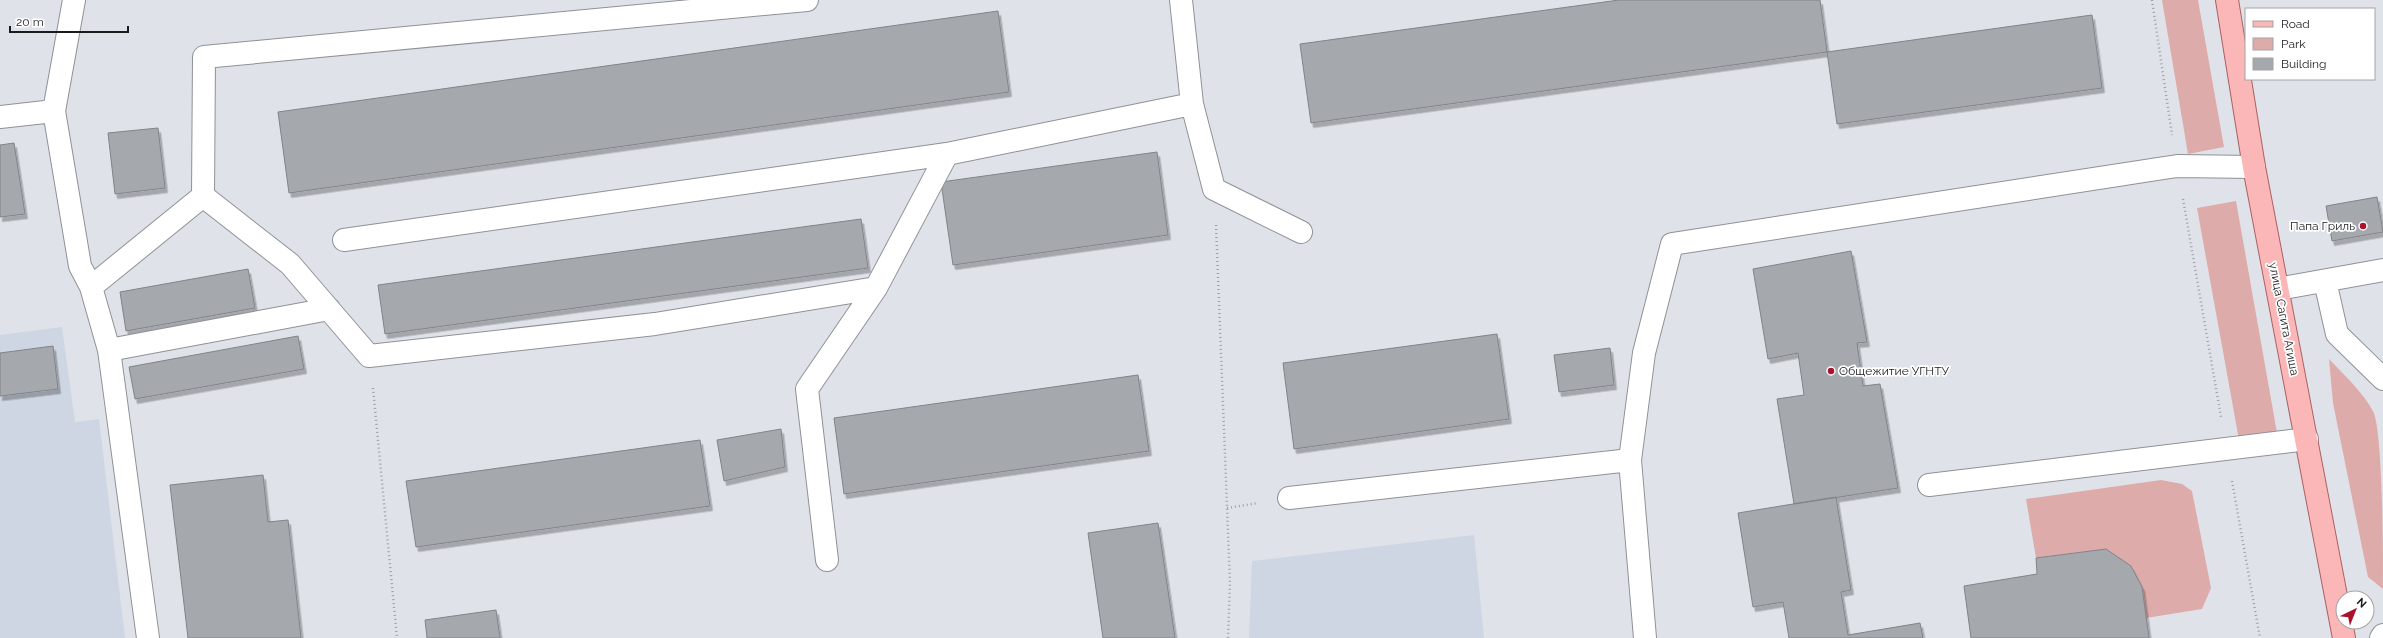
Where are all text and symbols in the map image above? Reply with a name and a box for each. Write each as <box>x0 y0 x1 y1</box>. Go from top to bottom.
scale bar <box>10 8 128 34</box>
legend <box>2245 8 2375 80</box>
text: 20 m <box>16 15 44 29</box>
text: Road <box>2281 17 2310 31</box>
text: Park <box>2281 37 2306 51</box>
text: Building <box>2281 57 2327 71</box>
place label: Папа Гриль <box>2290 219 2355 233</box>
marker: Папа Гриль <box>2358 221 2368 231</box>
street label: улица Сагита Агиша <box>2266 261 2302 377</box>
place label: Общежитие УГНТУ <box>1839 364 1950 378</box>
marker: Общежитие УГНТУ <box>1826 366 1836 376</box>
north arrow <box>2335 590 2375 630</box>
text: N <box>2354 595 2369 611</box>

